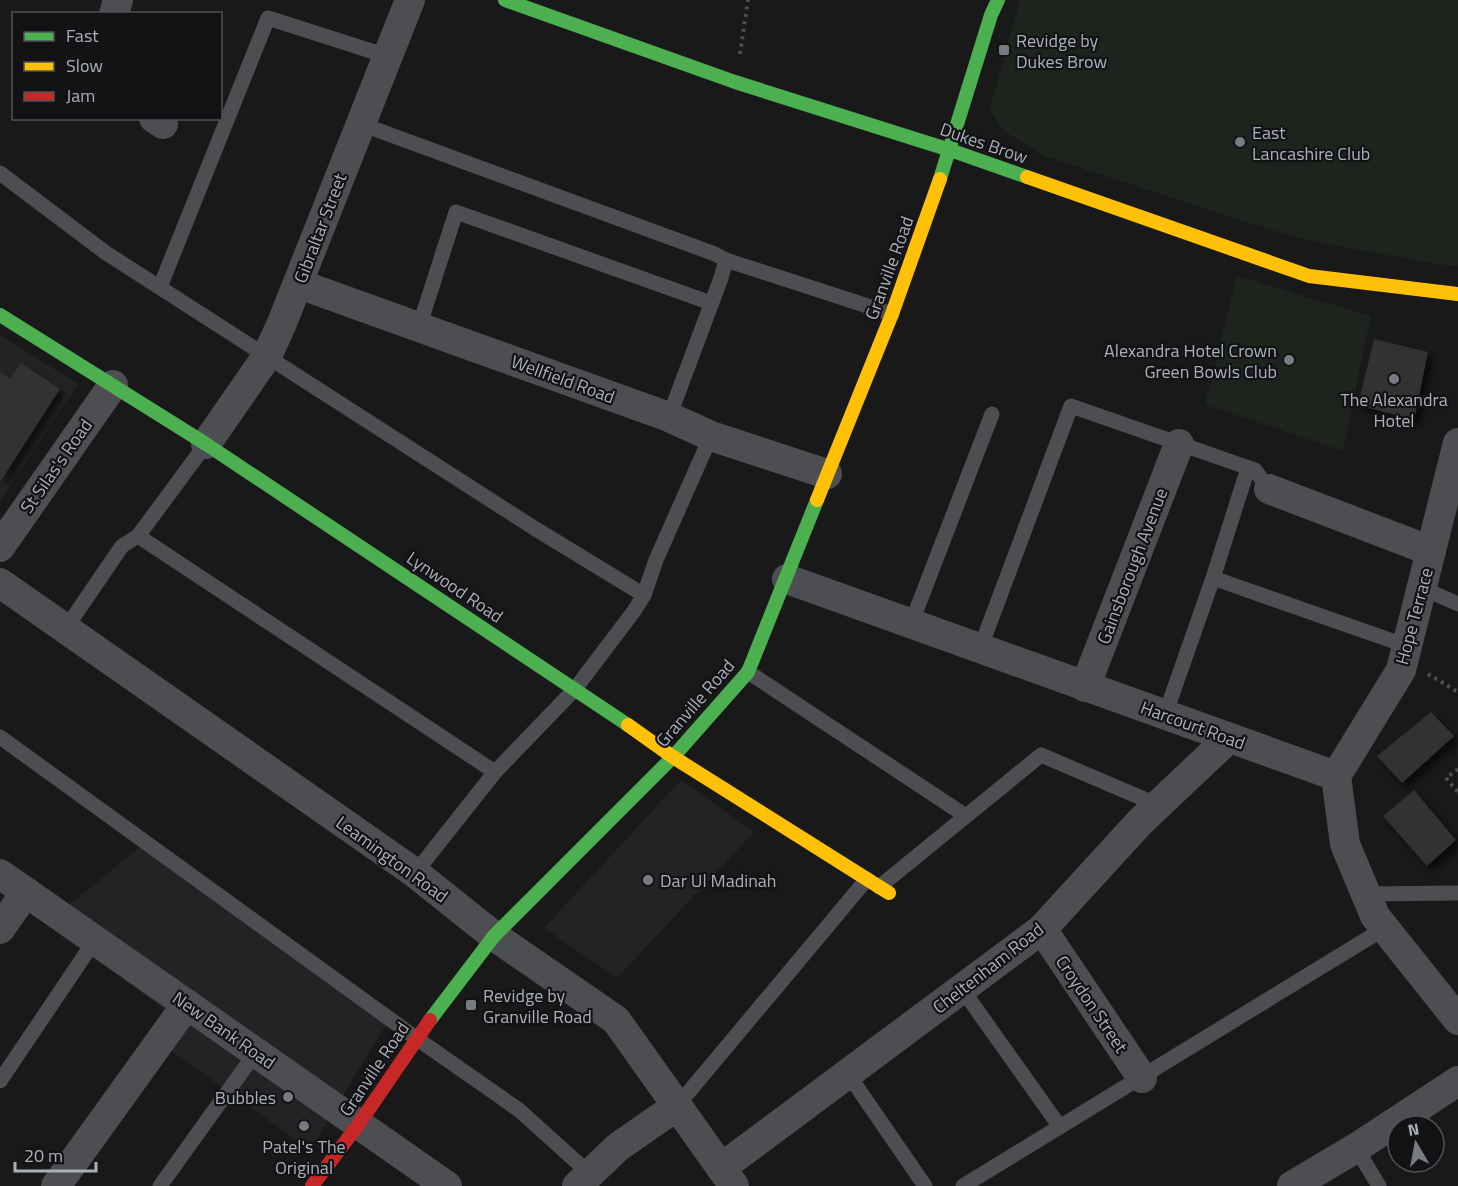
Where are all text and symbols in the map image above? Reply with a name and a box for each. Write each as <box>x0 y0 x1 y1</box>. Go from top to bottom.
legend <box>12 12 222 120</box>
text: Fast <box>66 22 99 49</box>
place label: Revidge by Dukes Brow <box>1016 27 1108 75</box>
marker: Revidge by Dukes Brow <box>997 43 1011 57</box>
text: Slow <box>66 52 103 79</box>
text: Jam <box>66 82 95 109</box>
street label: Dukes Brow <box>936 115 1032 171</box>
place label: East Lancashire Club <box>1252 119 1370 167</box>
marker: East Lancashire Club <box>1233 135 1247 149</box>
street label: Gibraltar Street <box>287 168 354 287</box>
street label: Granville Road <box>858 212 920 324</box>
place label: Alexandra Hotel Crown Green Bowls Club <box>1104 337 1277 385</box>
street label: Wellfield Road <box>507 348 619 410</box>
marker: Alexandra Hotel Crown Green Bowls Club <box>1282 353 1296 367</box>
marker: The Alexandra Hotel <box>1387 372 1401 386</box>
place label: The Alexandra Hotel <box>1340 386 1448 434</box>
street label: St Silas's Road <box>13 413 99 519</box>
street label: Gainsborough Avenue <box>1090 484 1174 648</box>
street label: Lynwood Road <box>401 545 509 629</box>
street label: Hope Terrace <box>1388 565 1440 667</box>
street label: Granville Road <box>649 653 741 753</box>
street label: Harcourt Road <box>1137 694 1249 756</box>
street label: Leamington Road <box>330 809 454 909</box>
place label: Dar Ul Madinah <box>660 867 776 894</box>
marker: Dar Ul Madinah <box>641 873 655 887</box>
street label: Cheltenham Road <box>927 916 1049 1020</box>
street label: Croydon Street <box>1049 950 1135 1059</box>
place label: Revidge by Granville Road <box>483 982 592 1030</box>
street label: New Bank Road <box>167 985 281 1075</box>
marker: Revidge by Granville Road <box>464 998 478 1012</box>
street label: Granville Road <box>332 1016 416 1122</box>
place label: Bubbles <box>215 1084 276 1111</box>
marker: Bubbles <box>281 1090 295 1104</box>
north arrow <box>1386 1114 1446 1174</box>
text: N <box>1406 1116 1421 1142</box>
marker: Patel's The Original <box>297 1119 311 1133</box>
place label: Patel's The Original <box>262 1133 346 1181</box>
scale bar <box>15 1135 96 1173</box>
text: 20 m <box>24 1142 63 1169</box>

